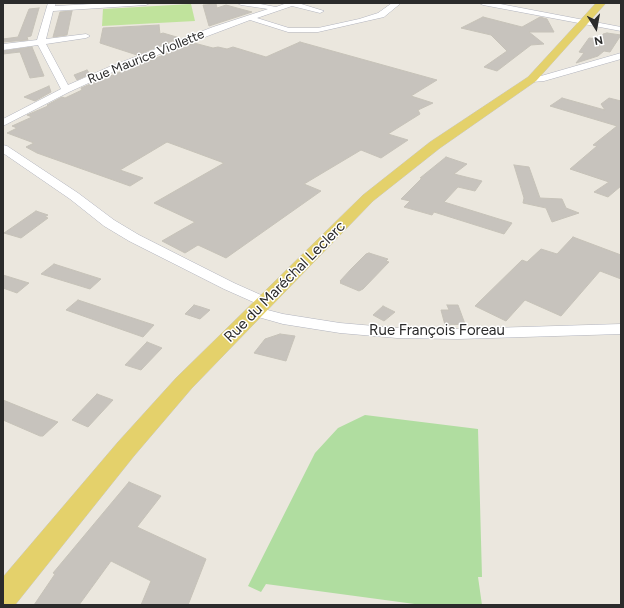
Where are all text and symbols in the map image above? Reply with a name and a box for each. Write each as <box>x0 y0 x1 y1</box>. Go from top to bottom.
north arrow <box>576 8 616 48</box>
street label: Rue Maurice Viollette <box>85 26 207 88</box>
text: N <box>593 33 604 47</box>
street label: Rue du Maréchal Leclerc <box>221 218 349 346</box>
street label: Rue François Foreau <box>369 322 505 340</box>

